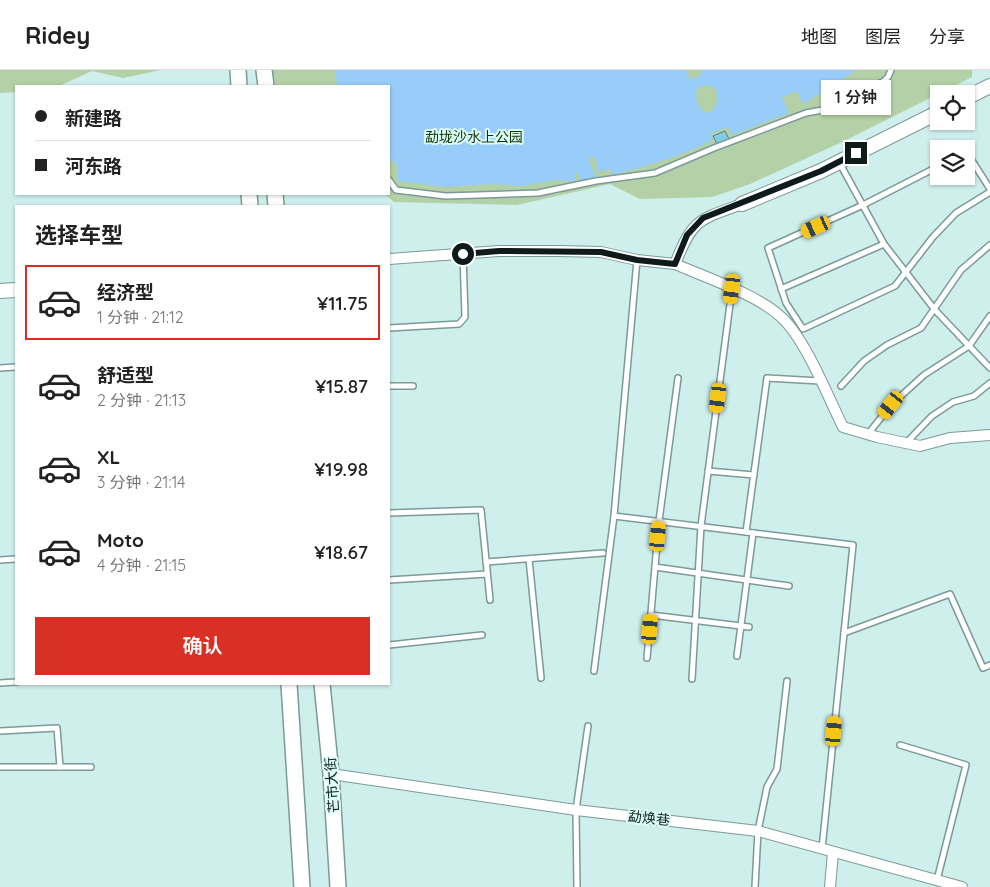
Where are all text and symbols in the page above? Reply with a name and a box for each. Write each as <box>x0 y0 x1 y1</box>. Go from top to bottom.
text: Ridey <box>25 20 90 50</box>
text: 地图 <box>801 25 837 48</box>
text: 图层 <box>865 25 901 48</box>
text: 分享 <box>929 25 965 48</box>
callout: 1 分钟 <box>821 81 891 116</box>
map controls <box>930 85 975 185</box>
button: locate <box>930 85 975 130</box>
text: 1 分钟 <box>835 87 877 107</box>
text: 新建路 <box>65 106 122 130</box>
park label: 勐垅沙水上公园 <box>425 128 523 146</box>
button: layers <box>930 140 975 185</box>
route end <box>845 142 867 164</box>
text: 河东路 <box>65 154 122 178</box>
car <box>799 214 832 240</box>
text: 选择车型 <box>35 221 123 249</box>
route start <box>452 243 474 265</box>
car <box>722 273 741 305</box>
icon: car <box>37 280 82 325</box>
text: 经济型 <box>97 280 154 304</box>
text: ¥11.75 <box>317 291 368 315</box>
text: 1 分钟 · 21:12 <box>97 307 184 327</box>
icon: car <box>37 363 82 408</box>
text: 舒适型 <box>97 363 154 387</box>
text: ¥15.87 <box>315 374 368 398</box>
car <box>708 382 727 414</box>
car <box>875 389 906 421</box>
text: 2 分钟 · 21:13 <box>97 390 186 410</box>
text: XL <box>97 445 120 469</box>
icon: car <box>37 446 82 491</box>
text: ¥19.98 <box>314 457 368 481</box>
text: 3 分钟 · 21:14 <box>97 472 186 492</box>
car <box>649 520 666 552</box>
text: Moto <box>97 528 144 552</box>
icon: car <box>37 529 82 574</box>
text: ¥18.67 <box>314 540 368 564</box>
text: 4 分钟 · 21:15 <box>97 555 186 575</box>
car <box>641 613 658 645</box>
button: 确认 <box>35 617 370 675</box>
car <box>825 715 842 747</box>
street label: 芒市大街 <box>321 756 343 814</box>
street label: 勐焕巷 <box>627 807 671 829</box>

